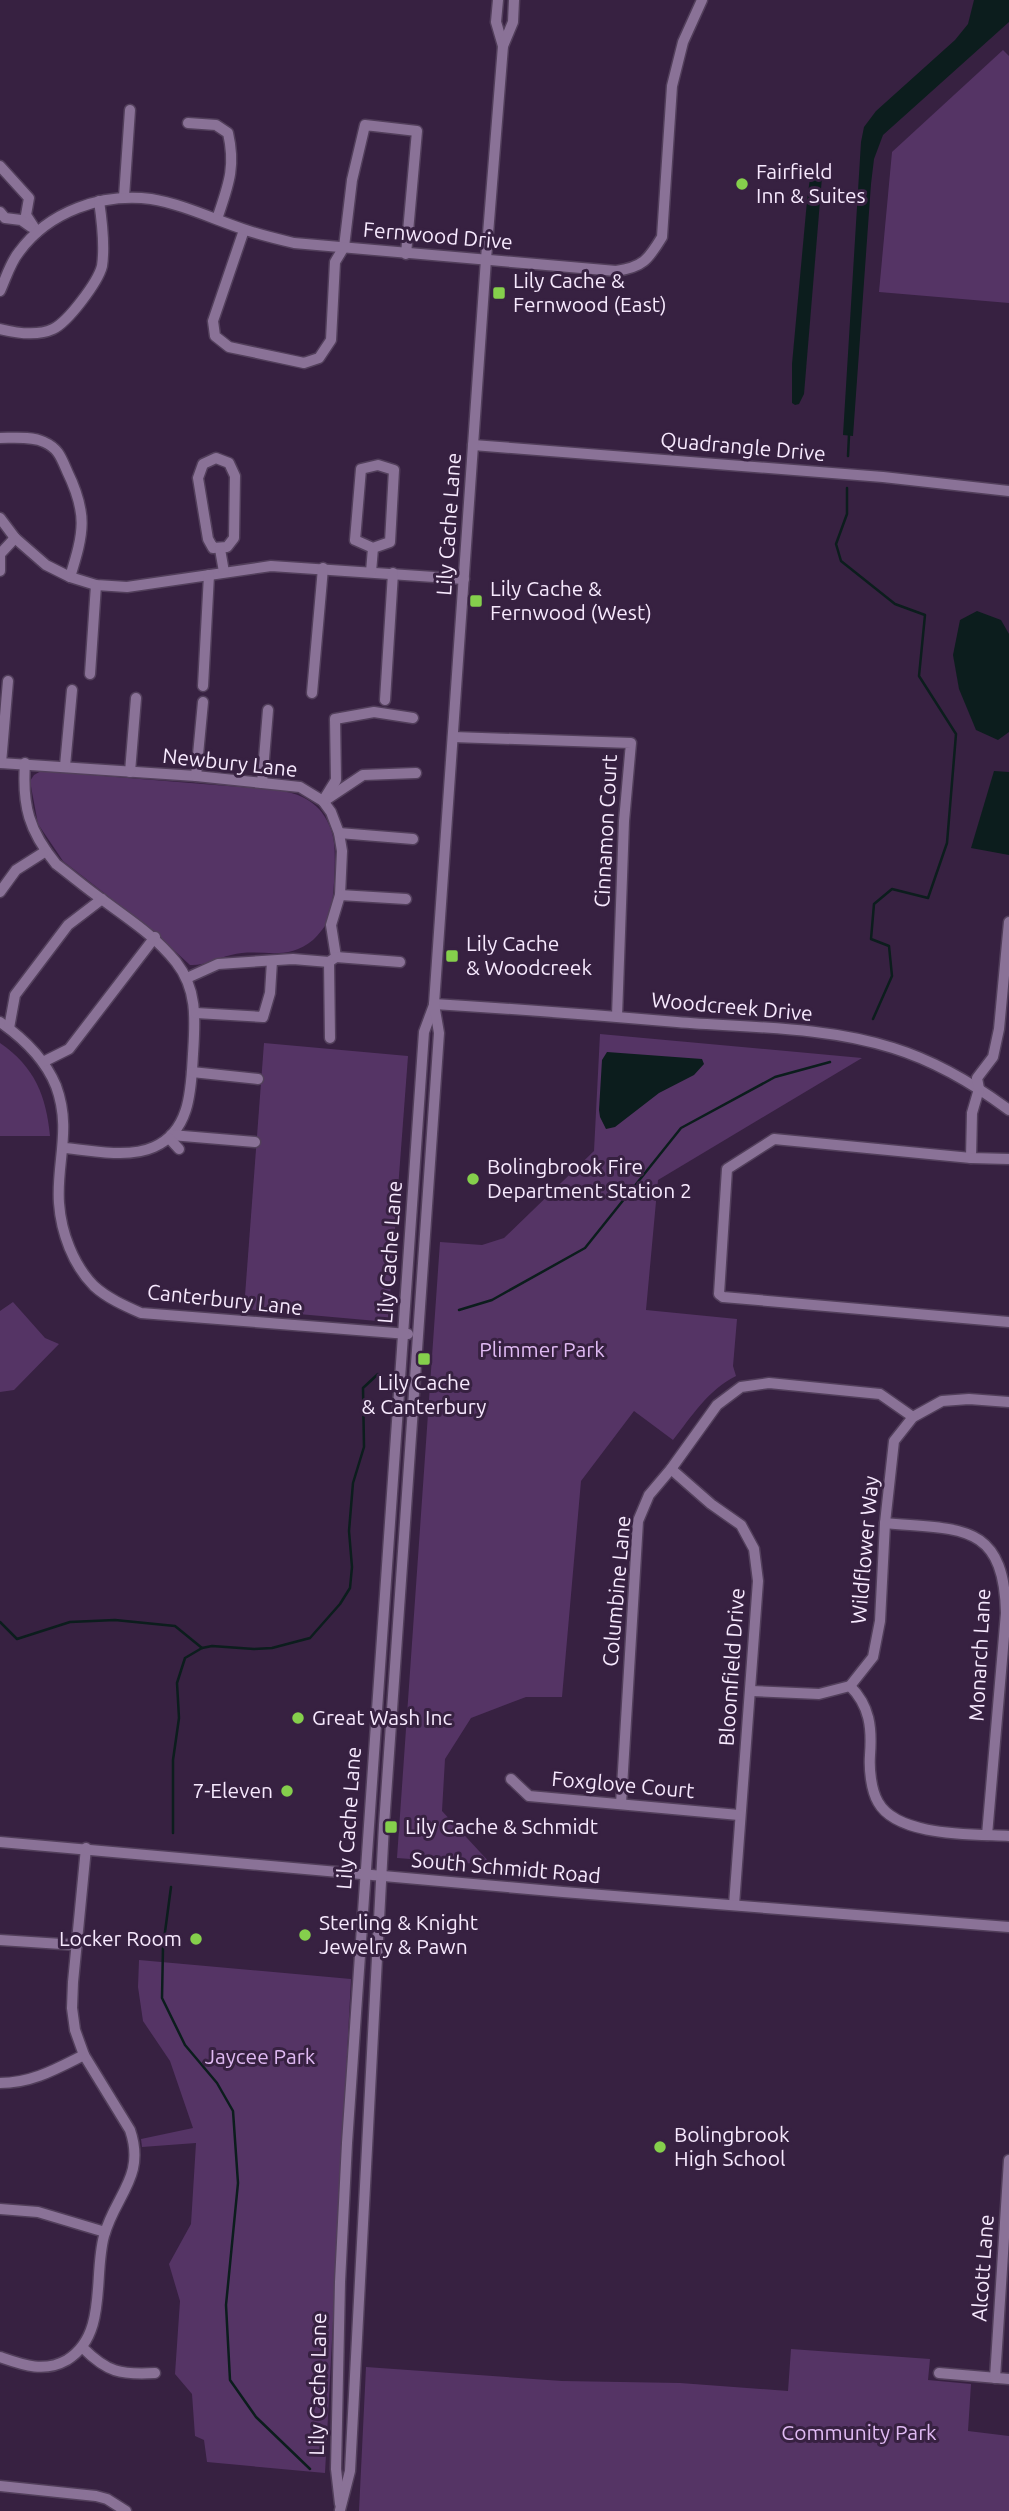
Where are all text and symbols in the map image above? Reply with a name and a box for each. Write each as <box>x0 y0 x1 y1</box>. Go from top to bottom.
place label: Fairfield Inn & Suites <box>756 159 866 207</box>
marker: Fairfield Inn & Suites <box>734 176 750 192</box>
street label: Fernwood Drive <box>362 217 514 254</box>
place label: Lily Cache & Fernwood (East) <box>513 268 667 316</box>
marker: Lily Cache & Fernwood (East) <box>491 285 507 301</box>
street label: Quadrangle Drive <box>659 427 827 465</box>
street label: Lily Cache Lane <box>431 452 465 596</box>
place label: Lily Cache & Fernwood (West) <box>490 576 652 624</box>
marker: Lily Cache & Fernwood (West) <box>468 593 484 609</box>
street label: Newbury Lane <box>161 743 299 781</box>
street label: Cinnamon Court <box>589 754 621 908</box>
place label: Lily Cache & Woodcreek <box>466 931 592 979</box>
marker: Lily Cache & Woodcreek <box>444 948 460 964</box>
street label: Woodcreek Drive <box>650 987 814 1025</box>
place label: Bolingbrook Fire Department Station 2 <box>487 1154 692 1202</box>
marker: Bolingbrook Fire Department Station 2 <box>465 1171 481 1187</box>
street label: Lily Cache Lane <box>372 1180 406 1324</box>
street label: Canterbury Lane <box>146 1279 304 1319</box>
park label: Plimmer Park <box>479 1337 605 1361</box>
marker: Lily Cache & Canterbury <box>416 1351 432 1367</box>
place label: Lily Cache & Canterbury <box>362 1370 486 1418</box>
street label: Wildflower Way <box>846 1475 882 1625</box>
street label: Columbine Lane <box>597 1514 635 1667</box>
street label: Bloomfield Drive <box>714 1587 749 1747</box>
street label: Monarch Lane <box>964 1588 994 1722</box>
place label: Great Wash Inc <box>312 1705 452 1729</box>
marker: Great Wash Inc <box>290 1710 306 1726</box>
street label: Lily Cache Lane <box>331 1746 365 1890</box>
street label: Foxglove Court <box>551 1766 695 1802</box>
place label: 7-Eleven <box>192 1778 273 1802</box>
marker: 7-Eleven <box>279 1783 295 1799</box>
place label: Lily Cache & Schmidt <box>405 1814 598 1838</box>
marker: Lily Cache & Schmidt <box>383 1819 399 1835</box>
street label: South Schmidt Road <box>410 1847 602 1887</box>
place label: Sterling & Knight Jewelry & Pawn <box>319 1910 478 1958</box>
place label: Locker Room <box>59 1926 182 1950</box>
marker: Sterling & Knight Jewelry & Pawn <box>297 1927 313 1943</box>
marker: Locker Room <box>188 1931 204 1947</box>
park label: Jaycee Park <box>205 2044 316 2068</box>
place label: Bolingbrook High School <box>674 2122 790 2170</box>
marker: Bolingbrook High School <box>652 2139 668 2155</box>
street label: Alcott Lane <box>966 2213 998 2322</box>
street label: Lily Cache Lane <box>304 2312 330 2456</box>
park label: Community Park <box>781 2420 937 2444</box>

